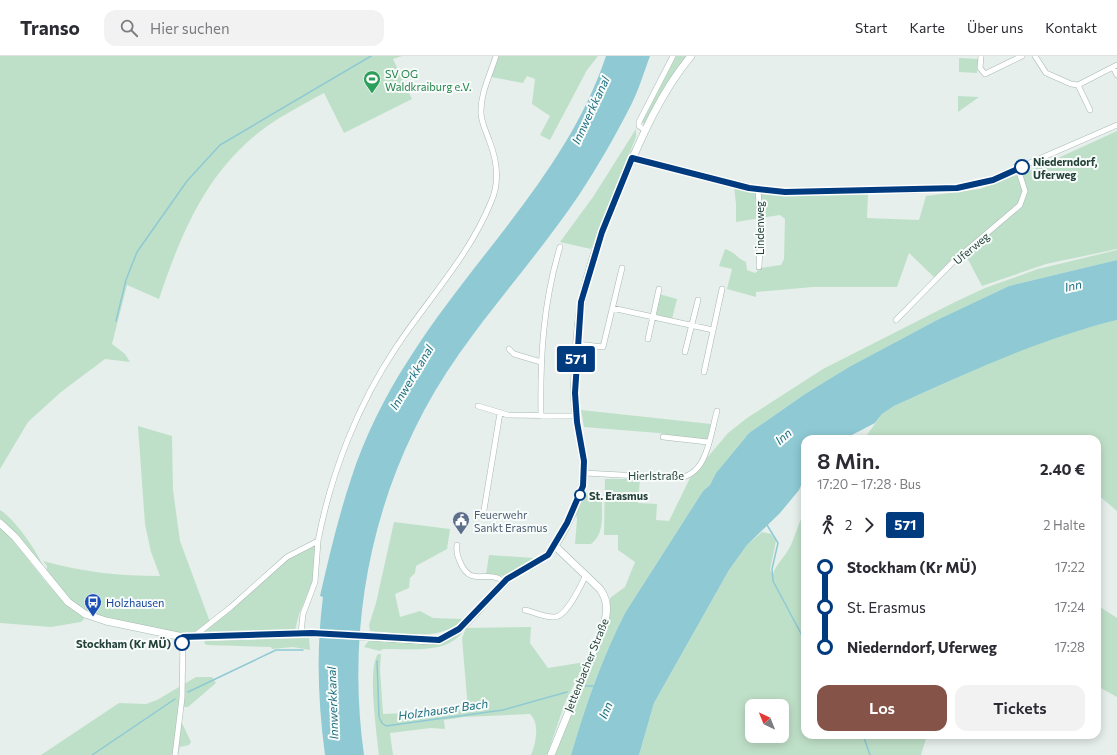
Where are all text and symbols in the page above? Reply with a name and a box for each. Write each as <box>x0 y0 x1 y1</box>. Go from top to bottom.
search box <box>104 10 384 46</box>
text: Transo <box>20 16 80 39</box>
icon: search <box>118 17 140 39</box>
text: Hier suchen <box>150 19 230 37</box>
text: Start <box>855 19 888 36</box>
text: Karte <box>910 19 945 36</box>
text: Über uns <box>967 19 1023 36</box>
text: Kontakt <box>1045 19 1097 36</box>
place label: SV OG Waldkraiburg e.V. <box>385 67 472 93</box>
sports icon: SV OG Waldkraiburg e.V. <box>362 69 382 94</box>
water label: Innwerkkanal <box>568 73 612 146</box>
place label: Niederndorf, Uferweg <box>1033 155 1098 181</box>
marker: Niederndorf, Uferweg <box>1014 159 1030 175</box>
street label: Lindenweg <box>753 201 766 255</box>
street label: Uferweg <box>950 229 992 267</box>
water label: Inn <box>1063 276 1083 294</box>
water label: Innwerkkanal <box>386 341 436 412</box>
line badge: 571 <box>553 346 599 372</box>
text: 571 <box>565 350 587 367</box>
water label: Inn <box>772 425 794 447</box>
text: 8 Min. <box>817 447 880 474</box>
text: 2.40 € <box>1040 460 1085 478</box>
street label: Hierlstraße <box>628 469 684 482</box>
text: 17:20 – 17:28 · Bus <box>817 476 921 492</box>
marker: St. Erasmus <box>574 489 586 501</box>
place label: St. Erasmus <box>589 489 648 502</box>
place label: Feuerwehr Sankt Erasmus <box>474 508 547 534</box>
public building icon: Feuerwehr Sankt Erasmus <box>451 510 471 535</box>
icon: walk <box>817 514 839 536</box>
icon: forward <box>858 514 880 536</box>
text: 571 <box>894 516 916 533</box>
text: 2 <box>845 517 852 533</box>
text: 2 Halte <box>1043 517 1085 533</box>
text: Stockham (Kr MÜ) <box>847 558 977 576</box>
text: 17:22 <box>1055 559 1085 575</box>
bus stop icon: Holzhausen <box>83 592 103 617</box>
place label: Holzhausen <box>106 596 164 609</box>
text: St. Erasmus <box>847 598 926 616</box>
text: 17:24 <box>1055 599 1085 615</box>
street label: Jettenbacher Straße <box>561 616 612 714</box>
marker: Stockham (Kr MÜ) <box>174 635 190 651</box>
place label: Stockham (Kr MÜ) <box>76 637 171 650</box>
text: Niederndorf, Uferweg <box>847 638 997 656</box>
text: 17:28 <box>1054 639 1085 655</box>
water label: Innwerkkanal <box>324 665 340 740</box>
button: Los <box>817 685 947 731</box>
button: Tickets <box>955 685 1085 731</box>
water label: Holzhauser Bach <box>397 696 489 722</box>
water label: Inn <box>595 699 615 721</box>
north arrow <box>745 699 789 743</box>
map controls <box>745 699 789 743</box>

